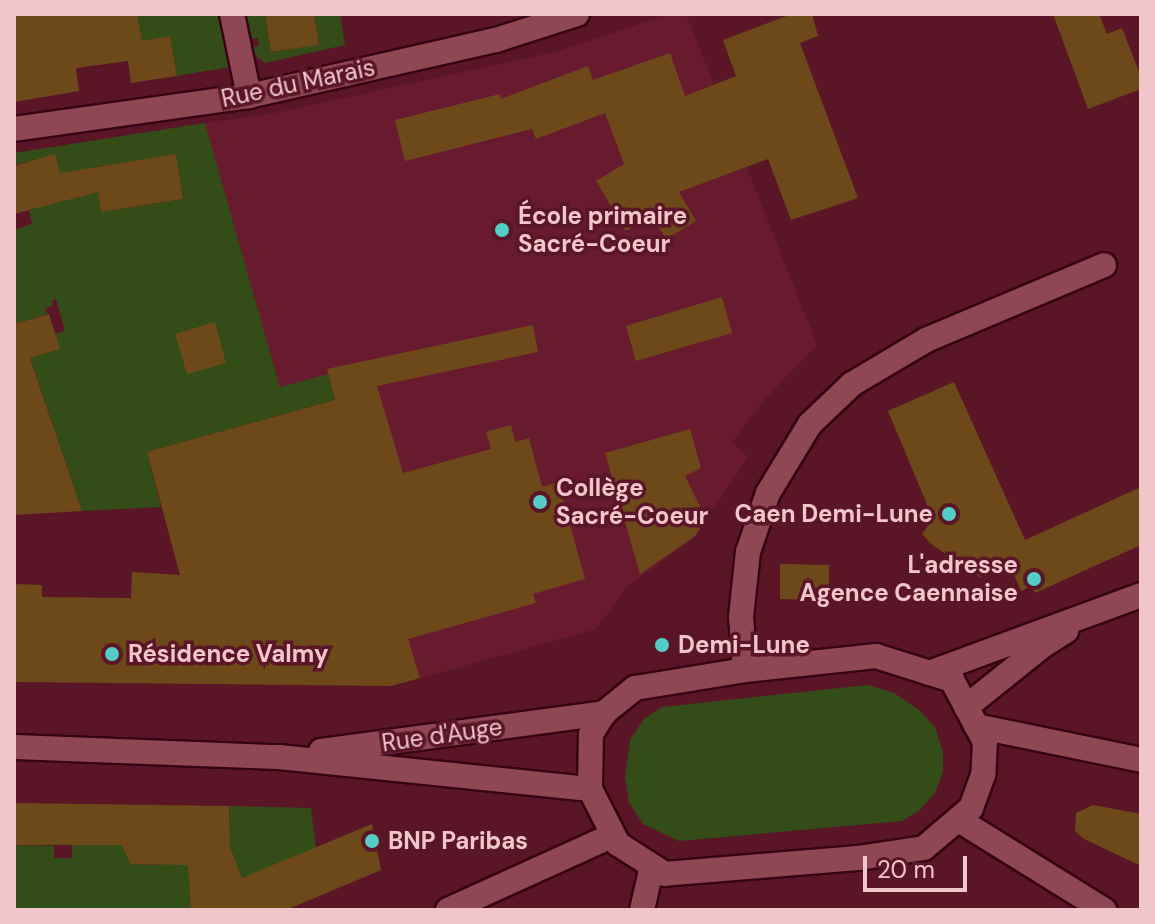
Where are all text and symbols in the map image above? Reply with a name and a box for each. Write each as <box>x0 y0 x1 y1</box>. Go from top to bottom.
street label: Rue du Marais <box>219 53 377 113</box>
place label: École primaire Sacré-Coeur <box>518 202 687 258</box>
marker: École primaire Sacré-Coeur <box>493 221 511 239</box>
place label: Collège Sacré-Coeur <box>556 474 708 530</box>
marker: Collège Sacré-Coeur <box>531 493 549 511</box>
place label: Caen Demi-Lune <box>734 500 933 528</box>
marker: Caen Demi-Lune <box>940 505 958 523</box>
place label: L'adresse Agence Caennaise <box>800 551 1018 607</box>
marker: L'adresse Agence Caennaise <box>1025 570 1043 588</box>
place label: Demi-Lune <box>678 631 810 659</box>
marker: Demi-Lune <box>653 636 671 654</box>
place label: Résidence Valmy <box>128 640 328 668</box>
marker: Résidence Valmy <box>103 645 121 663</box>
street label: Rue d'Auge <box>380 712 504 758</box>
place label: BNP Paribas <box>388 827 528 855</box>
marker: BNP Paribas <box>363 832 381 850</box>
scale bar <box>867 840 971 890</box>
text: 20 m <box>877 854 935 885</box>

